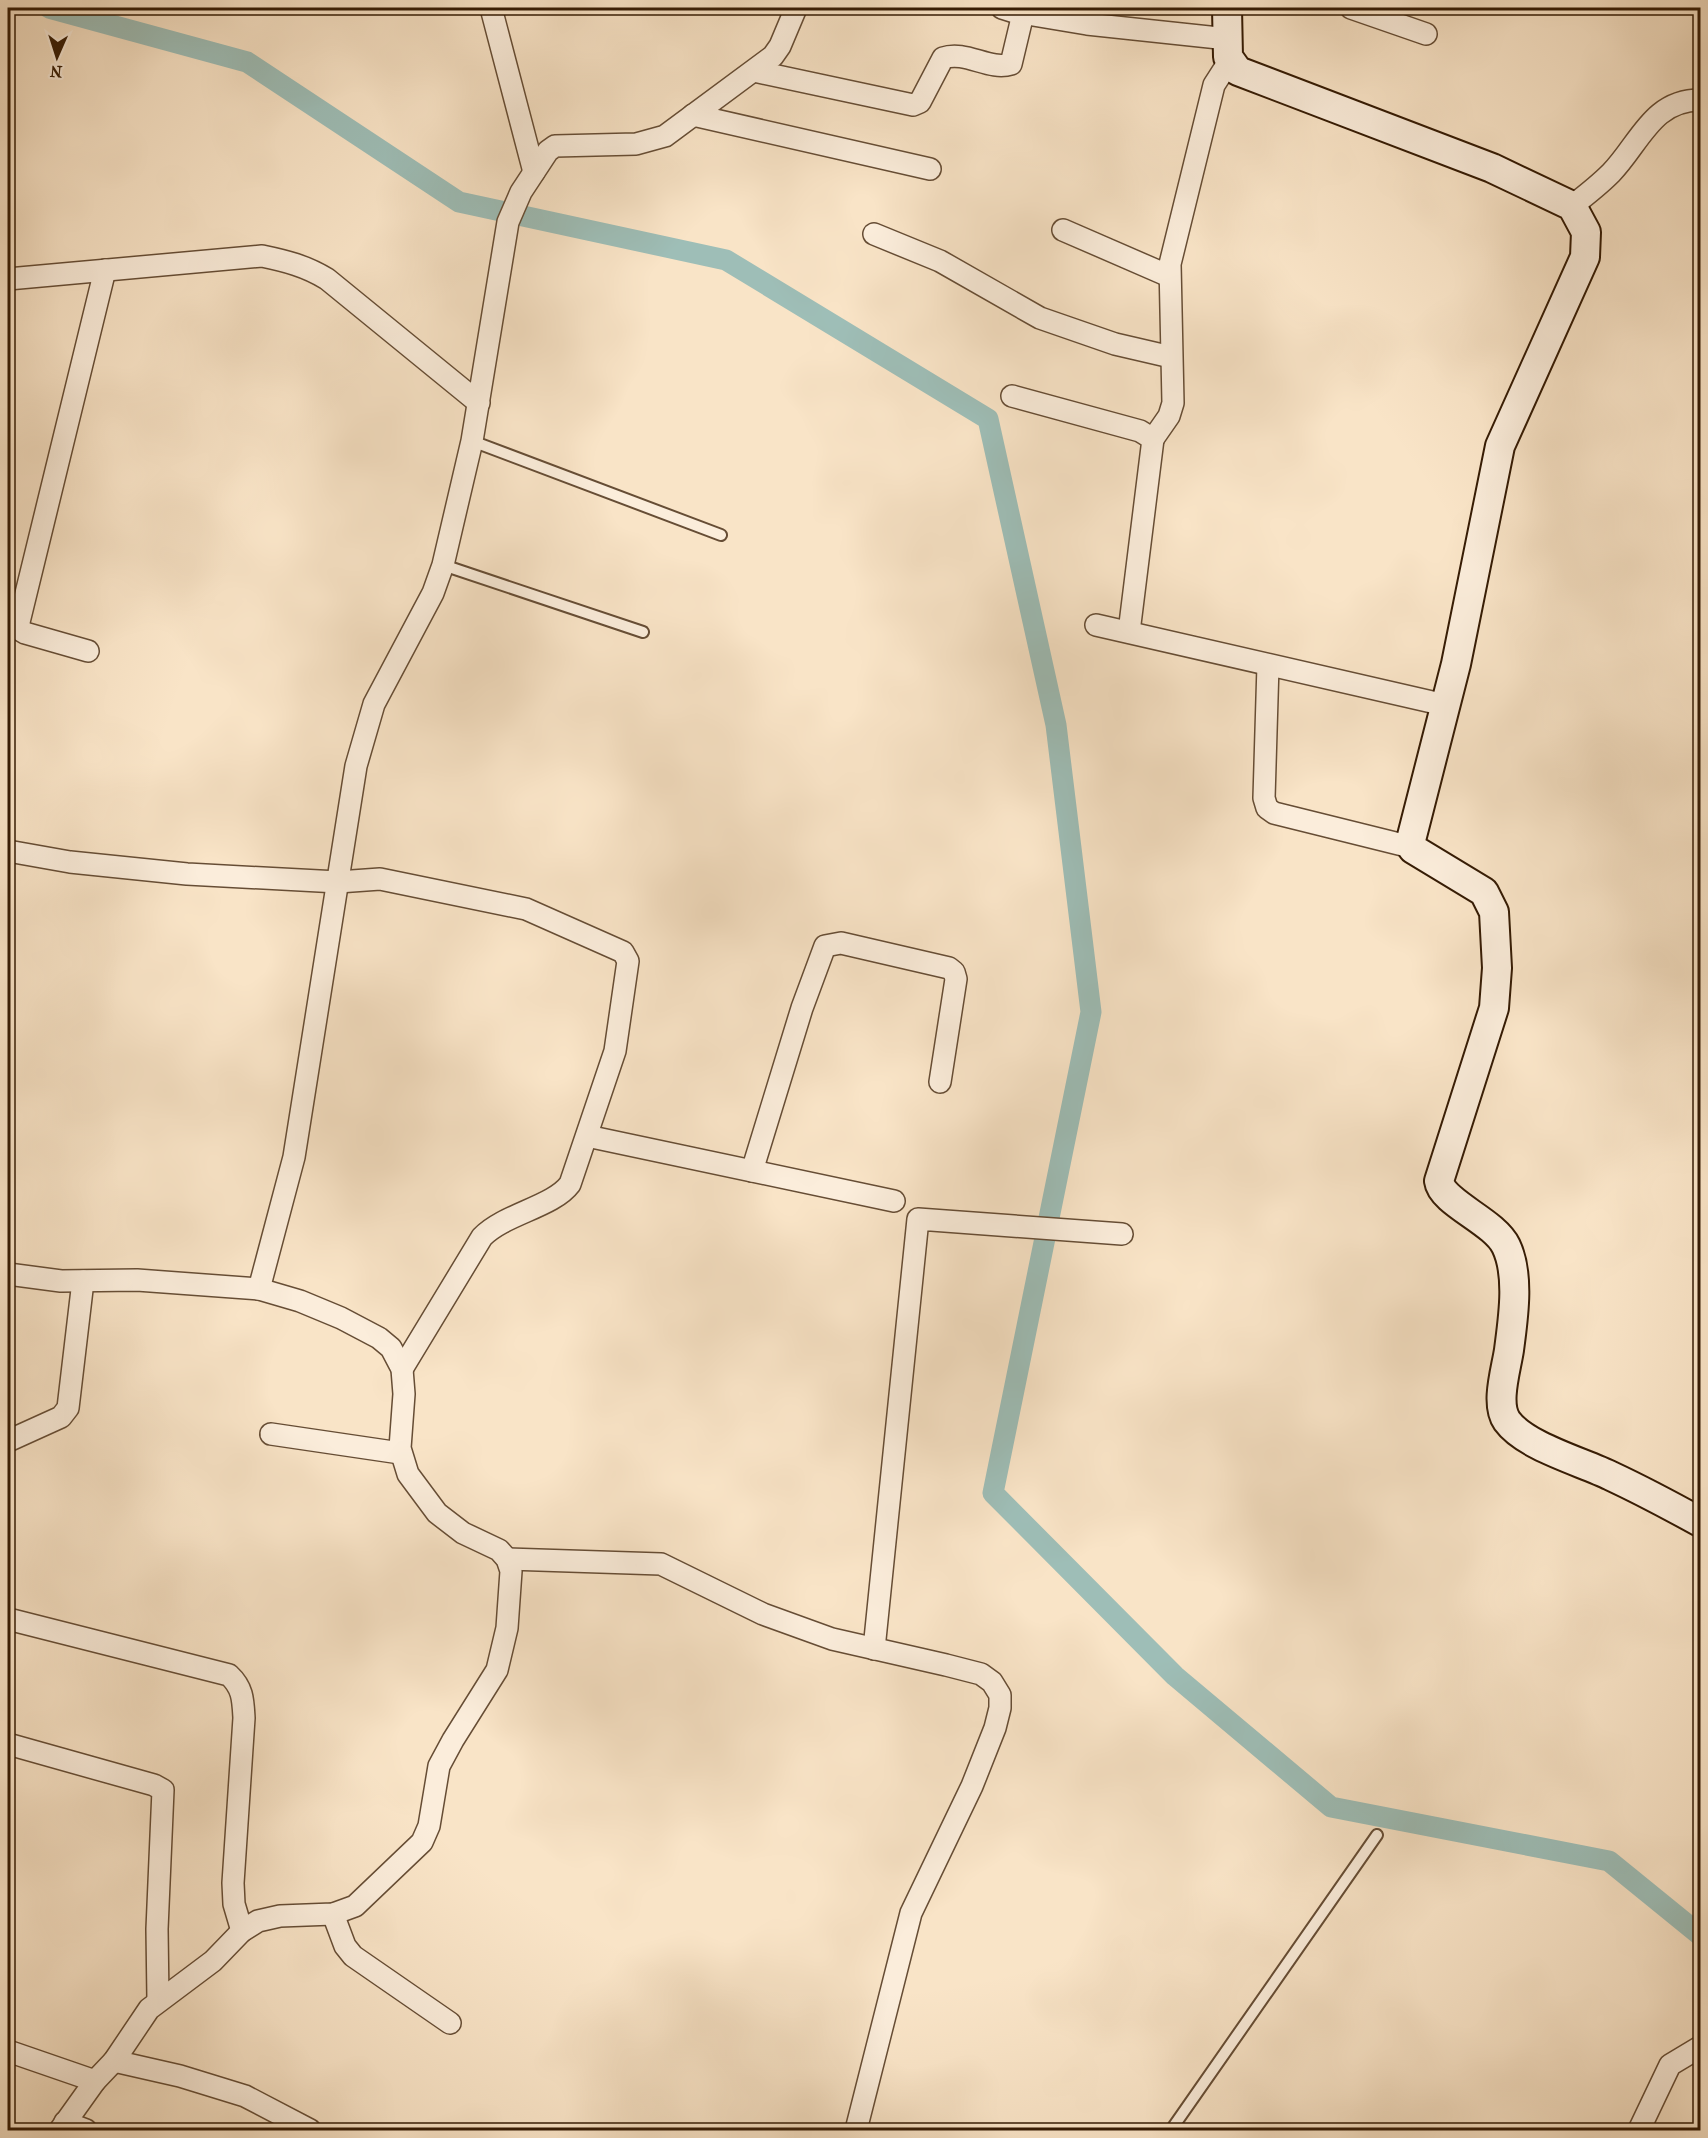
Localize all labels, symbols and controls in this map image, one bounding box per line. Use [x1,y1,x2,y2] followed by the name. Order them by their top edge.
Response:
[27,27,87,87] north arrow
[49,62,63,81] text: N

